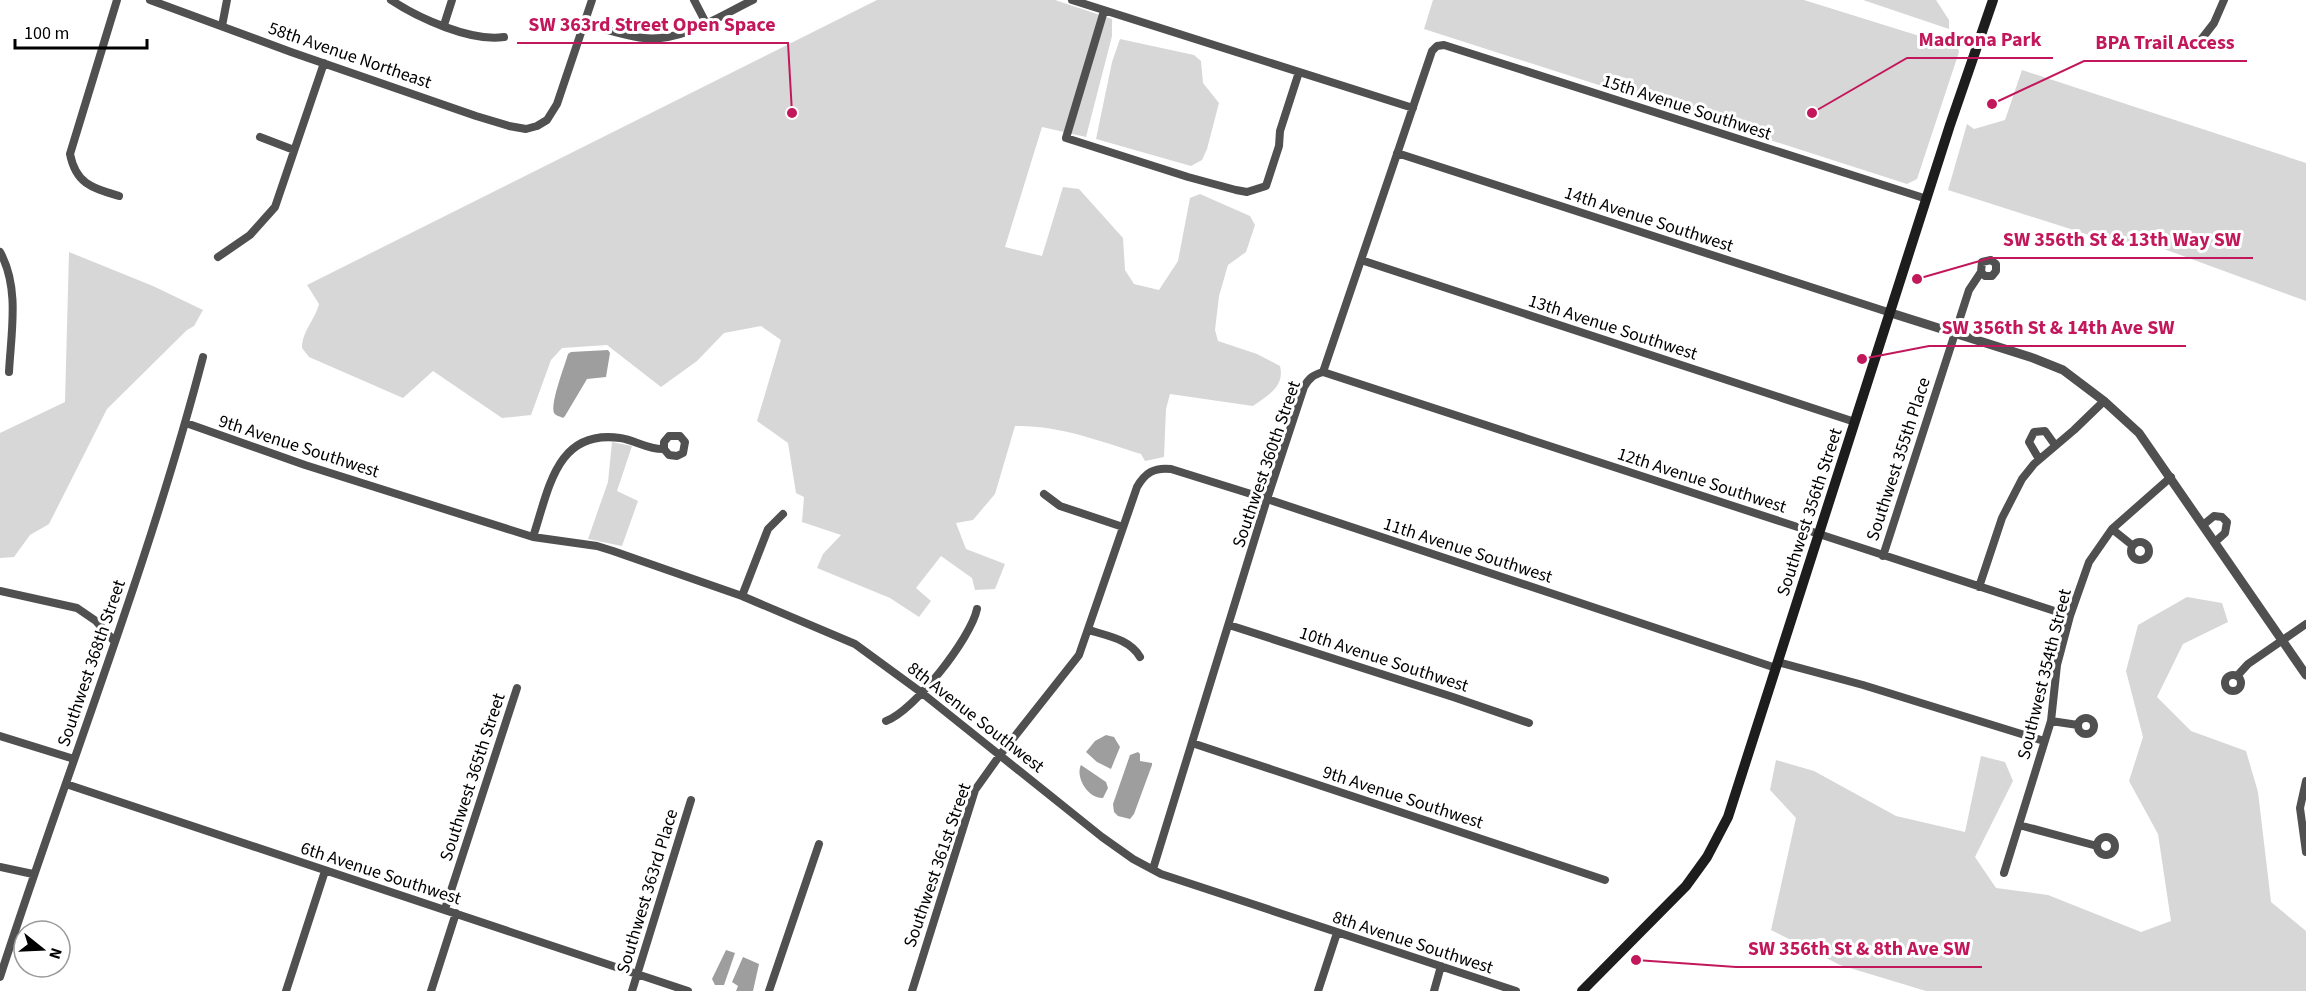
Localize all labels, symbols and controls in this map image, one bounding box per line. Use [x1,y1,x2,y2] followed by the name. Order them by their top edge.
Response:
[517,5,788,43] callout: SW 363rd Street Open Space
[528,11,776,39] text: SW 363rd Street Open Space
[15,12,147,50] scale bar
[265,16,435,95] street label: 58th Avenue Northeast
[1907,20,2053,58] callout: Madrona Park
[24,21,69,46] text: 100 m
[2084,23,2247,61] callout: BPA Trail Access
[1919,26,2041,54] text: Madrona Park
[2095,29,2235,57] text: BPA Trail Access
[1599,68,1775,147] street label: 15th Avenue Southwest
[1561,180,1737,259] street label: 14th Avenue Southwest
[1990,220,2253,258] callout: SW 356th St & 13th Way SW
[2003,226,2241,254] text: SW 356th St & 13th Way SW
[1525,288,1701,367] street label: 13th Avenue Southwest
[1929,308,2186,346] callout: SW 356th St & 14th Ave SW
[1941,314,2175,342] text: SW 356th St & 14th Ave SW
[1860,374,1937,544] street label: Southwest 355th Place
[1226,377,1307,551] street label: Southwest 360th Street
[215,409,382,484] street label: 9th Avenue Southwest
[1771,425,1848,599] street label: Southwest 356th Street
[1614,441,1790,520] street label: 12th Avenue Southwest
[1380,511,1556,590] street label: 11th Avenue Southwest
[51,576,132,750] street label: Southwest 368th Street
[2011,586,2078,762] street label: Southwest 354th Street
[1296,620,1472,699] street label: 10th Avenue Southwest
[902,656,1049,779] street label: 8th Avenue Southwest
[434,690,511,864] street label: Southwest 365th Street
[1319,760,1486,835] street label: 9th Avenue Southwest
[898,780,977,951] street label: Southwest 361st Street
[611,806,684,976] street label: Southwest 363rd Place
[297,836,464,911] street label: 6th Avenue Southwest
[1329,905,1496,980] street label: 8th Avenue Southwest
[12,919,72,979] north arrow
[1736,929,1982,967] callout: SW 356th St & 8th Ave SW
[1748,935,1970,963] text: SW 356th St & 8th Ave SW
[43,945,67,962] text: N

